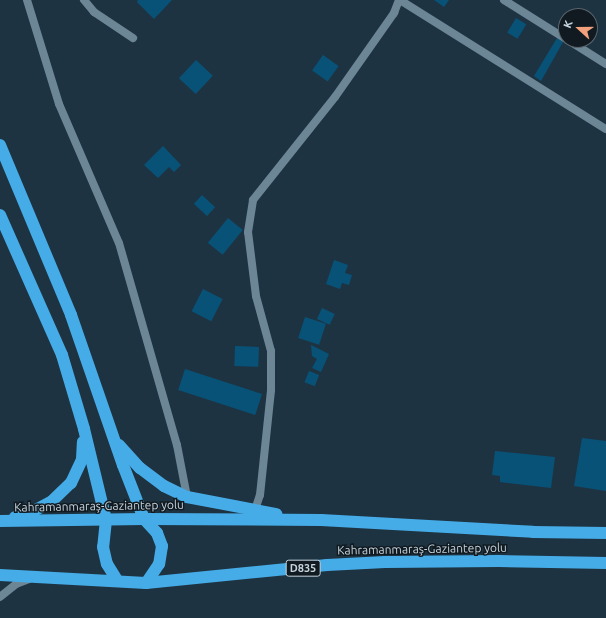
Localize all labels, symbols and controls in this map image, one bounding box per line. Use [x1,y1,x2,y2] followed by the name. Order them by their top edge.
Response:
[558,8,598,48] north arrow
[561,18,575,30] text: K
[14,497,184,515] street label: Kahramanmaraş-Gaziantep yolu
[337,540,507,558] street label: Kahramanmaraş-Gaziantep yolu
[285,559,321,577] road number: D835

